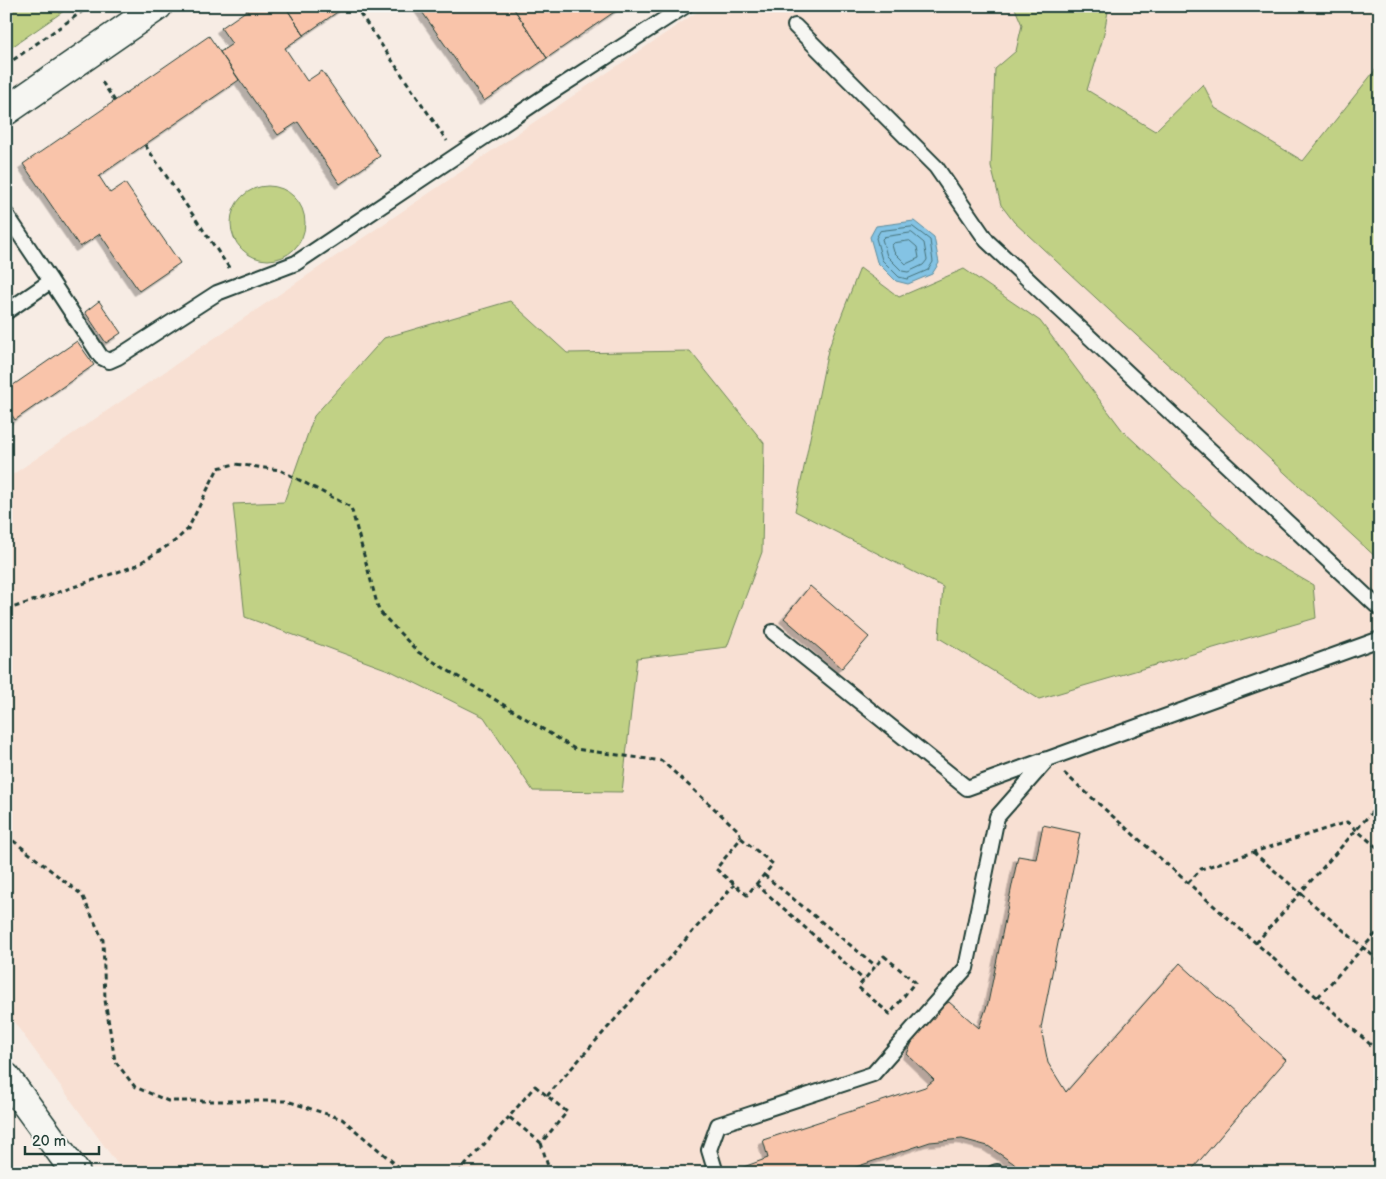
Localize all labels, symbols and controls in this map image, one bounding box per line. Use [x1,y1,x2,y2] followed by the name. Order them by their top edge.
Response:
[25,1124,99,1156] scale bar
[32,1132,66,1151] text: 20 m

